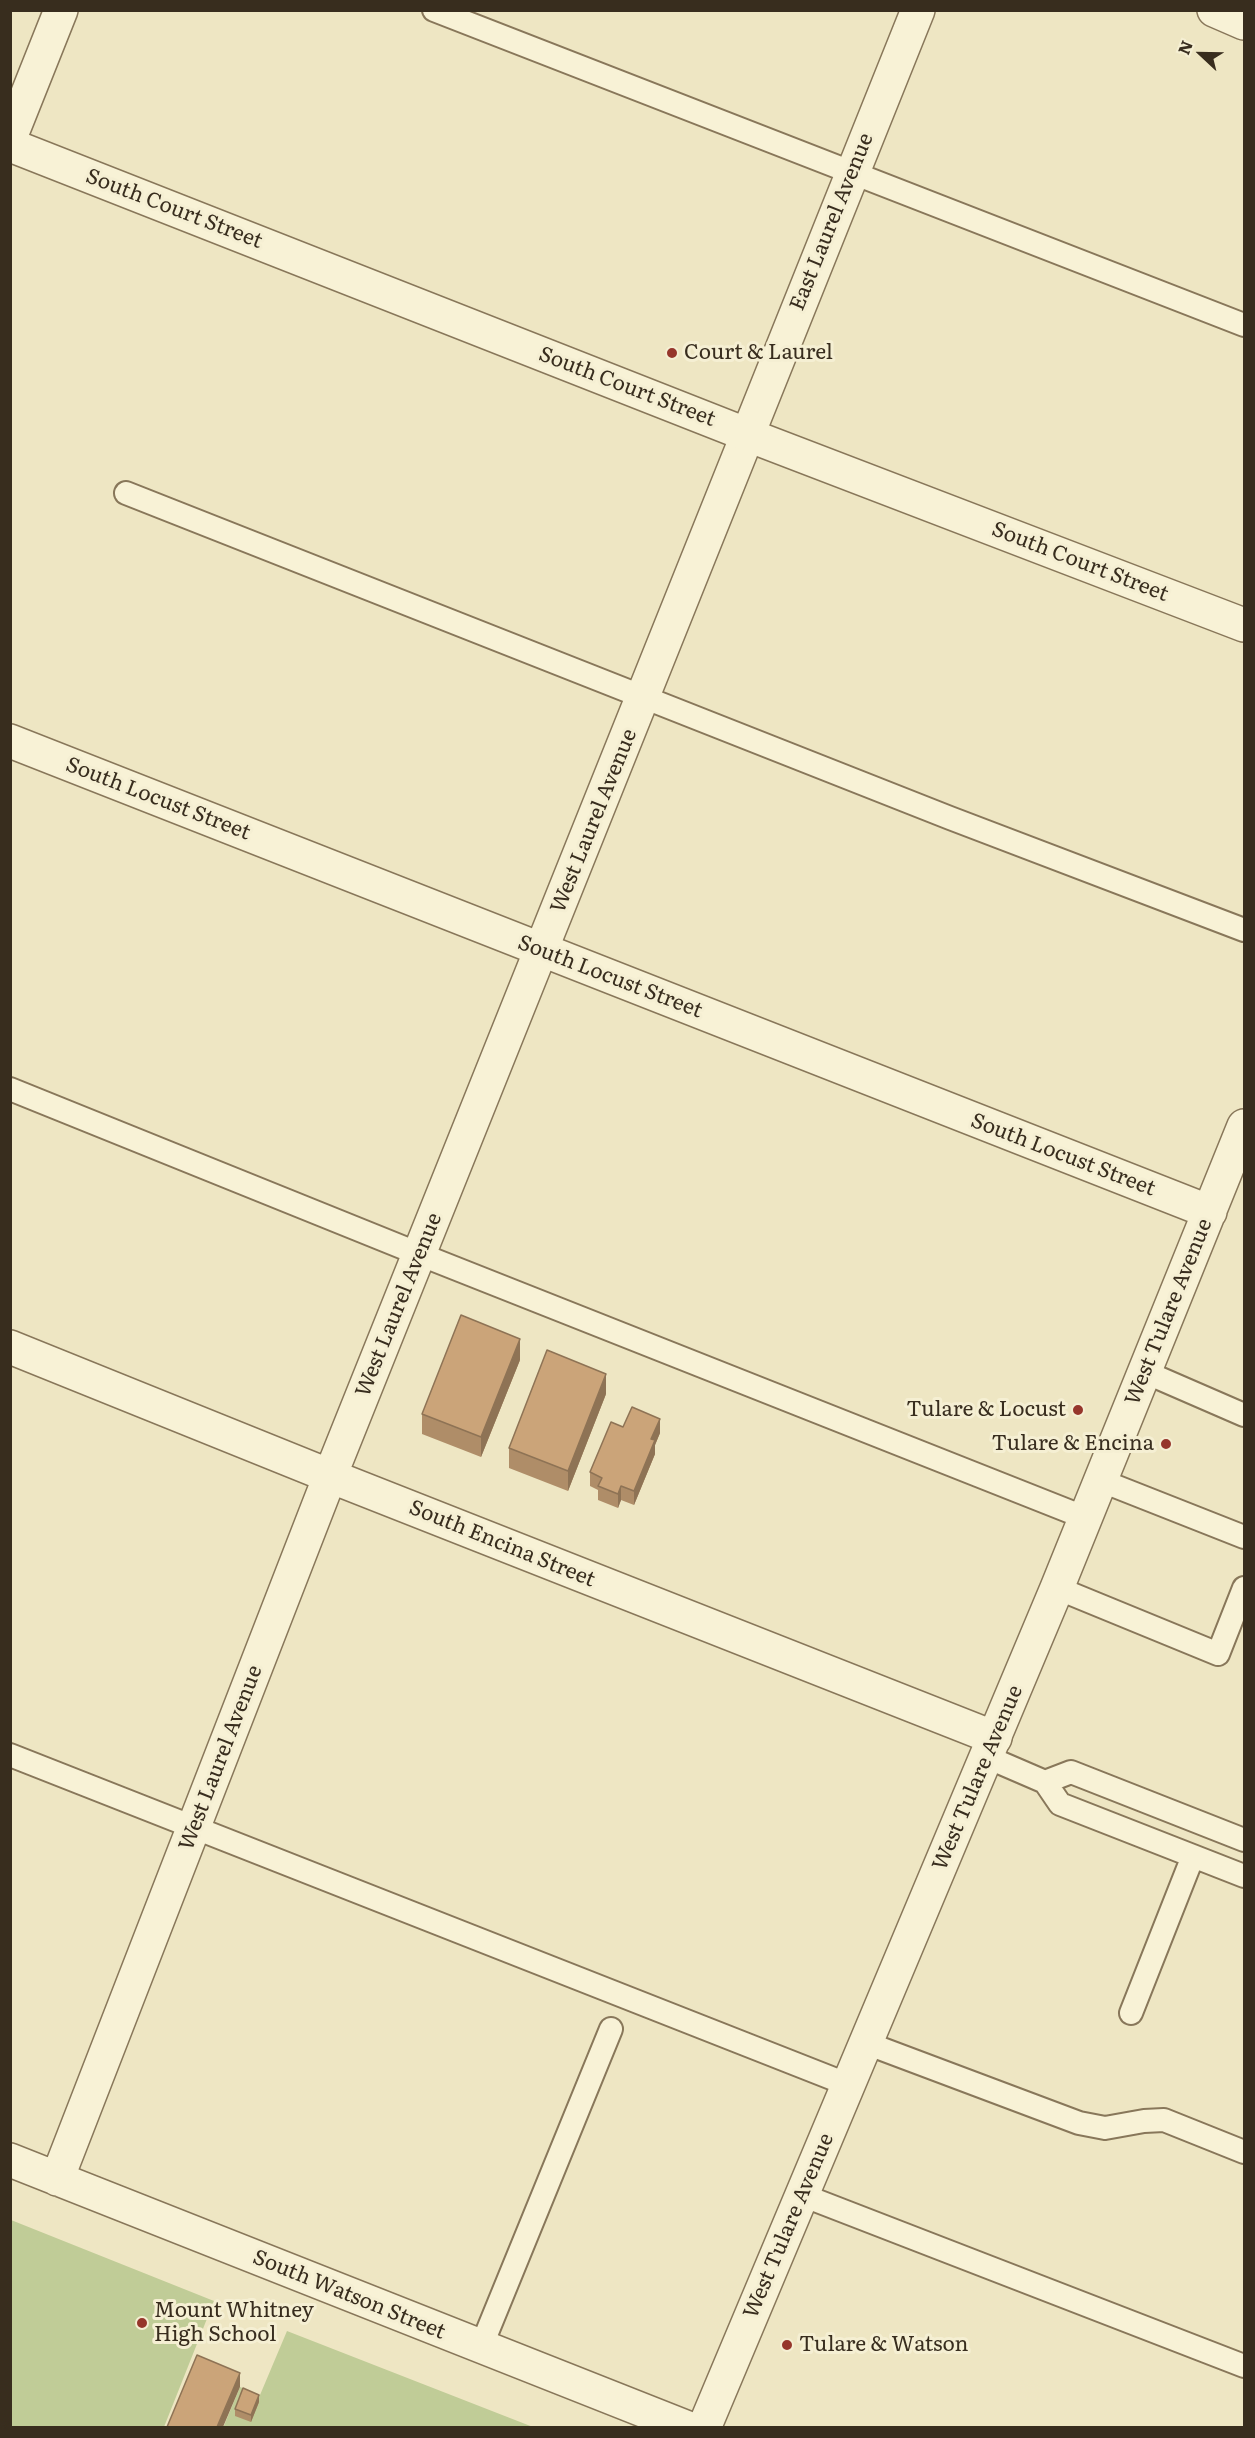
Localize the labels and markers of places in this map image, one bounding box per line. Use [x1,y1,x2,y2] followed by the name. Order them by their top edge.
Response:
[684,340,833,366] place label: Court & Laurel
[665,346,679,360] marker: Court & Laurel
[906,1397,1066,1423] place label: Tulare & Locust
[1071,1403,1085,1417] marker: Tulare & Locust
[992,1431,1154,1457] place label: Tulare & Encina
[1159,1437,1173,1451] marker: Tulare & Encina
[154,2298,314,2348] place label: Mount Whitney High School
[135,2316,149,2330] marker: Mount Whitney High School
[799,2332,968,2358] place label: Tulare & Watson
[780,2338,794,2352] marker: Tulare & Watson

